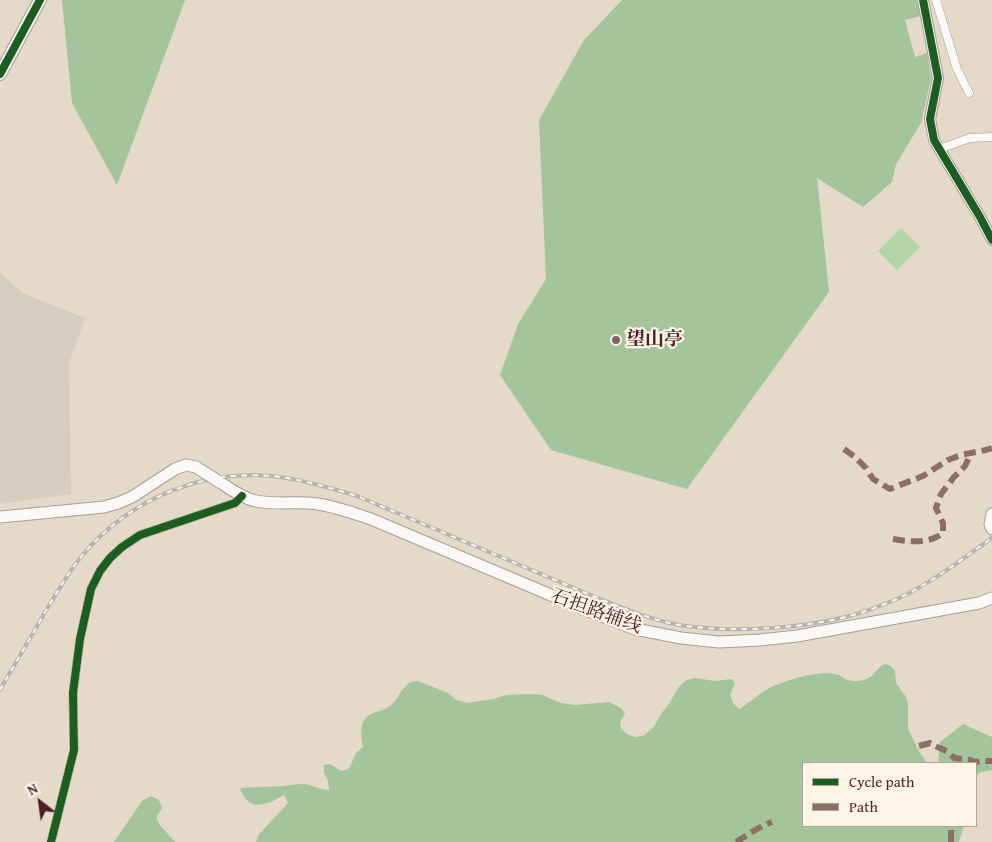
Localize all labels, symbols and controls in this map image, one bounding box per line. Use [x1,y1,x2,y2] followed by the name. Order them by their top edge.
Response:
[626,329,683,351] place label: 望山亭
[610,334,622,346] marker: 望山亭
[547,585,645,639] street label: 石担路辅线
[802,762,977,827] legend
[849,771,915,792] text: Cycle path
[15,777,65,827] north arrow
[23,778,42,800] text: N
[849,796,878,817] text: Path

